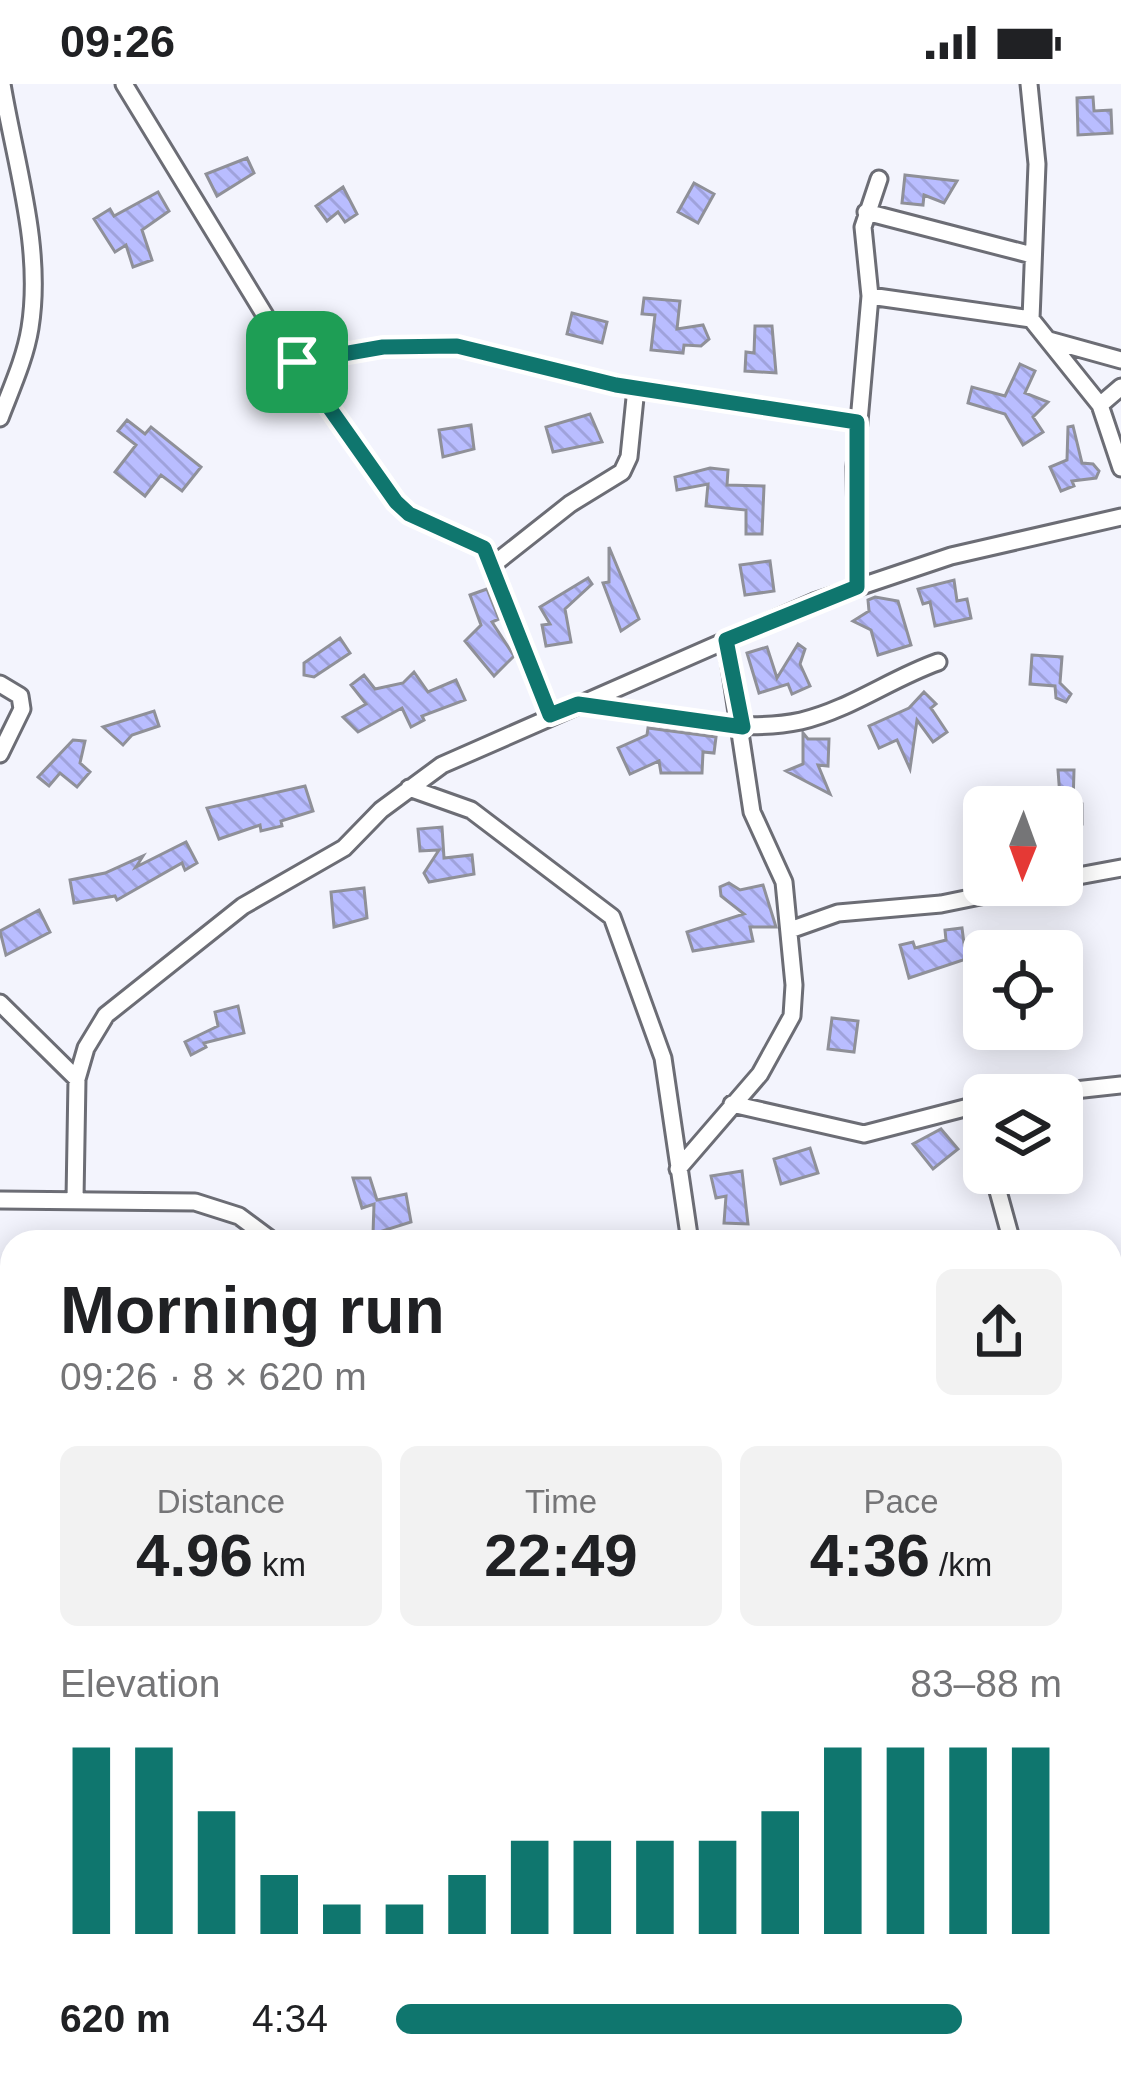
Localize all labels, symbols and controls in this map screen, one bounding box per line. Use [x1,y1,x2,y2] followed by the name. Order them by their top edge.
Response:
[60,16,175,67] text: 09:26
[246,311,348,413] pin
[264,329,330,395] icon: arrive
[963,786,1083,906] north arrow
[963,786,1083,1194] map controls
[963,930,1083,1050] button: locate
[963,1074,1083,1194] button: layers
[936,1269,1062,1395] button: share
[60,1273,445,1347] text: Morning run
[60,1355,367,1398] text: 09:26 · 8 × 620 m
[157,1483,285,1520] text: Distance
[525,1483,597,1520] text: Time
[863,1483,939,1520] text: Pace
[136,1522,253,1589] text: 4.96
[484,1522,638,1589] text: 22:49
[810,1522,930,1589] text: 4:36
[253,1546,306,1583] text: km
[930,1546,992,1583] text: /km
[60,1662,220,1705] text: Elevation
[910,1662,1062,1705] text: 83–88 m
[60,1997,171,2040] text: 620 m
[252,1997,328,2040] text: 4:34

